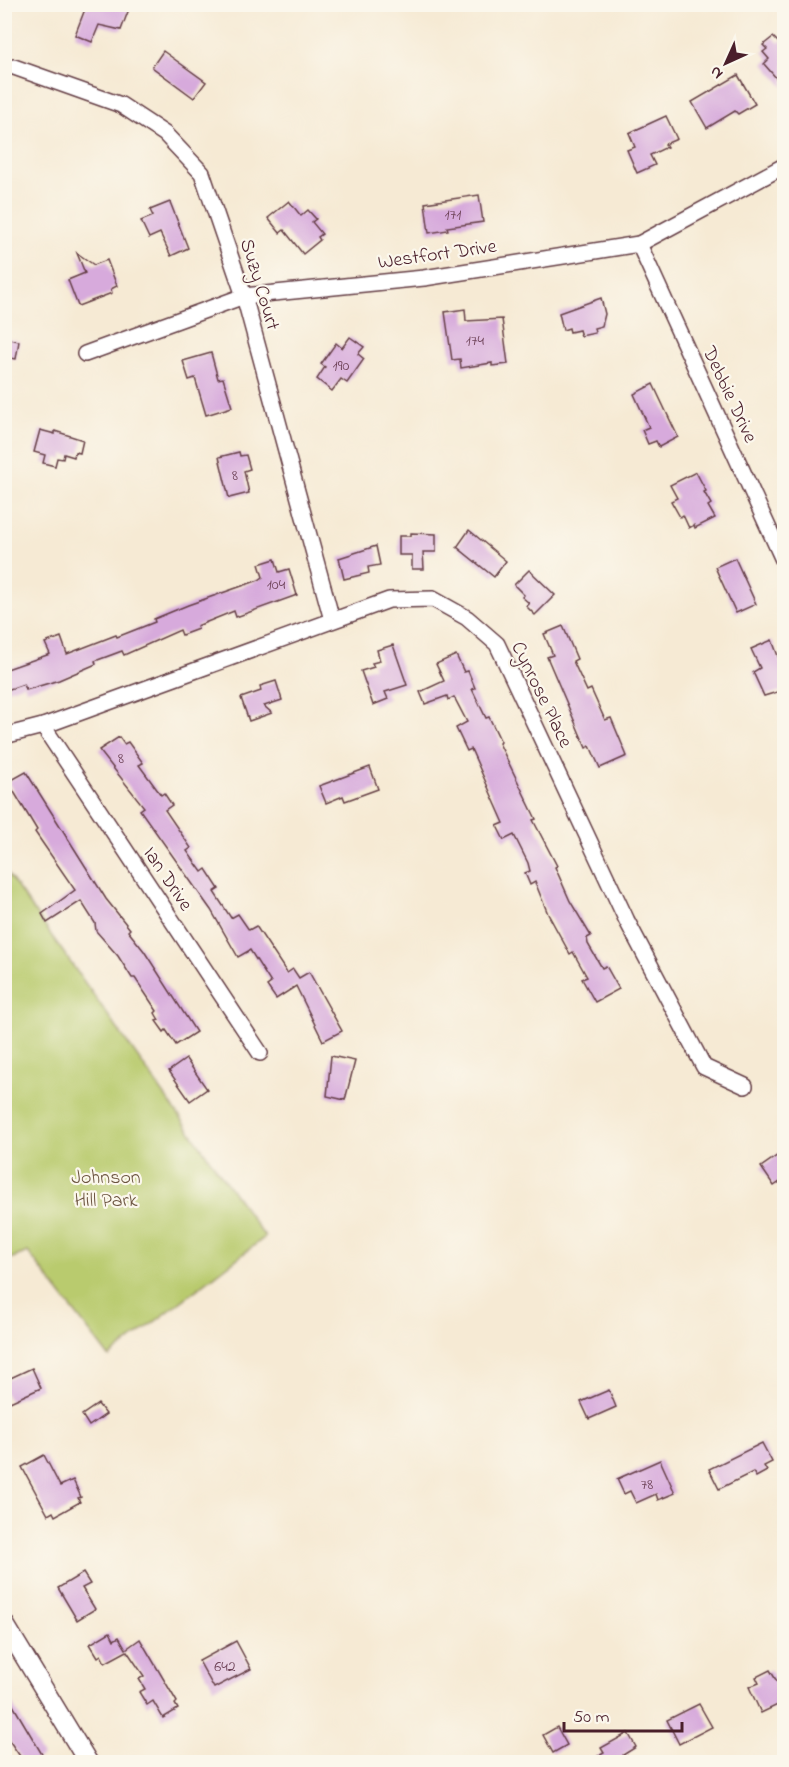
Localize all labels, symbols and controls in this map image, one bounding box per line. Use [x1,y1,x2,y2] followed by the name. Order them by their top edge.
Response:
[696,33,756,93] north arrow
[704,60,729,85] text: N
[445,203,461,227] house number: 171
[376,233,499,278] street label: Westfort Drive
[231,235,286,334] street label: Suzy Court
[466,329,485,353] house number: 174
[693,341,764,448] street label: Debbie Drive
[333,354,349,378] house number: 190
[232,464,238,488] house number: 8
[267,573,286,597] house number: 104
[502,637,579,753] street label: Cynrose Place
[118,747,124,771] house number: 8
[135,841,199,917] street label: Ian Drive
[71,1164,141,1216] park label: Johnson Hill Park
[641,1473,653,1497] house number: 78
[214,1655,236,1679] house number: 642
[564,1695,682,1733] scale bar
[573,1705,610,1731] text: 50 m

